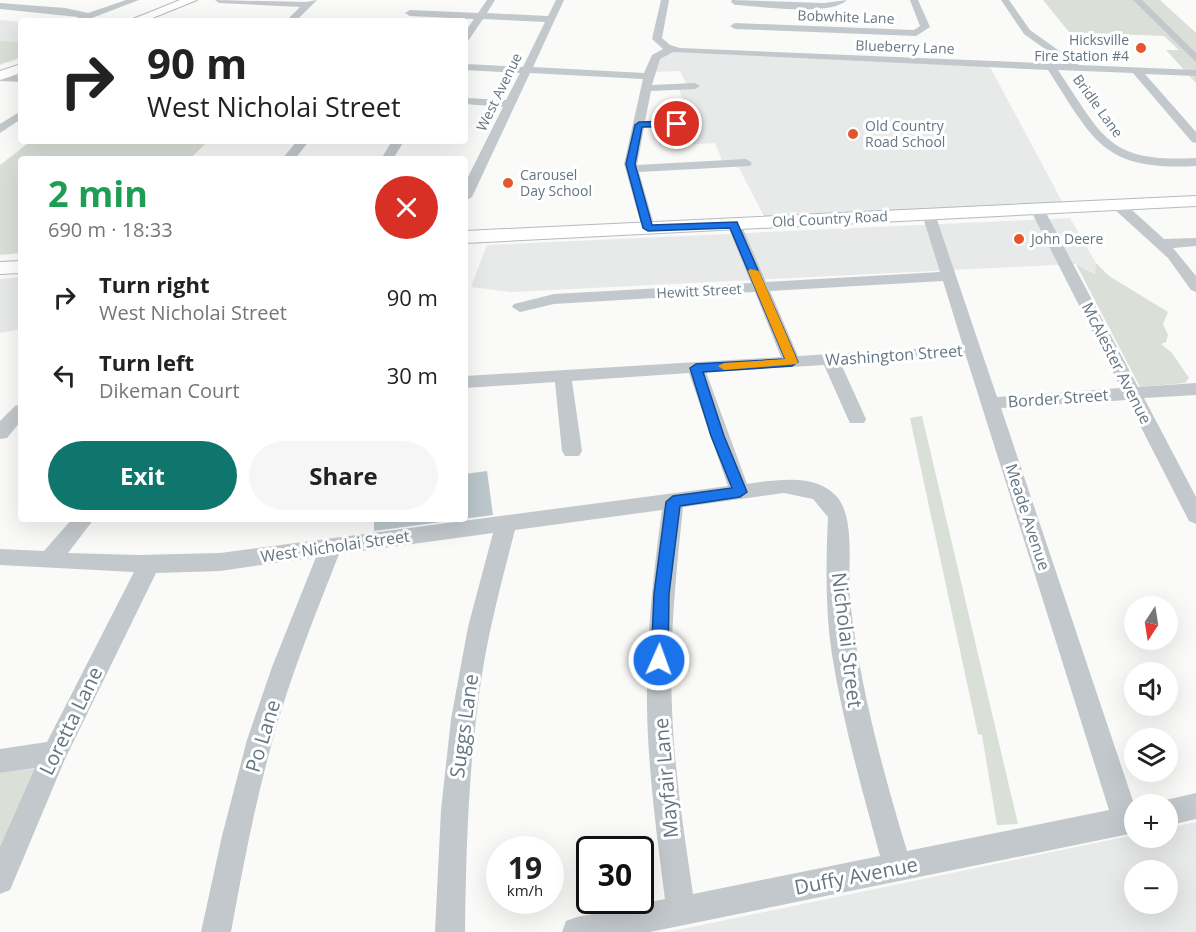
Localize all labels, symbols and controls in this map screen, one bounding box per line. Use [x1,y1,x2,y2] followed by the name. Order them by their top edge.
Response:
[797,5,895,28] street label: Bobwhite Lane
[1034,30,1129,65] place label: Hicksville Fire Station #4
[147,34,247,91] text: 90 m
[855,35,955,58] street label: Blueberry Lane
[1134,41,1148,55] marker: Hicksville Fire Station #4
[48,42,126,120] icon: right
[471,49,526,134] street label: West Avenue
[1069,70,1128,141] street label: Bridle Lane
[147,88,401,125] text: West Nicholai Street
[651,98,702,149] pin
[660,107,693,140] icon: arrive
[865,116,945,151] place label: Old Country Road School
[846,127,860,141] marker: Old Country Road School
[520,165,592,200] place label: Carousel Day School
[48,169,148,218] text: 2 min
[375,176,438,239] button: close
[501,176,515,190] marker: Carousel Day School
[772,206,888,231] street label: Old Country Road
[48,216,173,243] text: 690 m · 18:33
[1029,229,1104,248] place label: John Deere
[1012,232,1026,246] marker: John Deere
[99,269,210,299] text: Turn right
[656,279,742,302] street label: Hewitt Street
[48,281,81,314] icon: right
[387,282,438,312] text: 90 m
[1077,298,1157,428] street label: McAlester Avenue
[99,299,287,326] text: West Nicholai Street
[825,339,964,371] street label: Washington Street
[99,347,194,377] text: Turn left
[48,359,81,392] icon: left
[387,360,438,390] text: 30 m
[99,377,240,404] text: Dikeman Court
[1007,383,1109,412] street label: Border Street
[48,441,237,510] button: Exit
[249,441,438,510] button: Share
[1000,461,1056,573] street label: Meade Avenue
[259,525,411,567] street label: West Nicholai Street
[826,571,869,709] street label: Nicholai Street
[1124,596,1178,650] north arrow
[1124,596,1178,914] map controls
[627,628,691,692] position arrow
[33,662,108,780] street label: Loretta Lane
[1124,662,1178,716] button: sound
[443,672,484,780] street label: Suggs Lane
[239,696,286,775] street label: Po Lane
[647,717,684,839] street label: Mayfair Lane
[1124,728,1178,782] button: layers
[1124,794,1178,848] button: +
[576,836,654,914] speed limit sign: 30
[508,847,542,888] text: 19
[792,850,920,901] street label: Duffy Avenue
[1124,860,1178,914] button: −
[507,880,543,900] text: km/h

